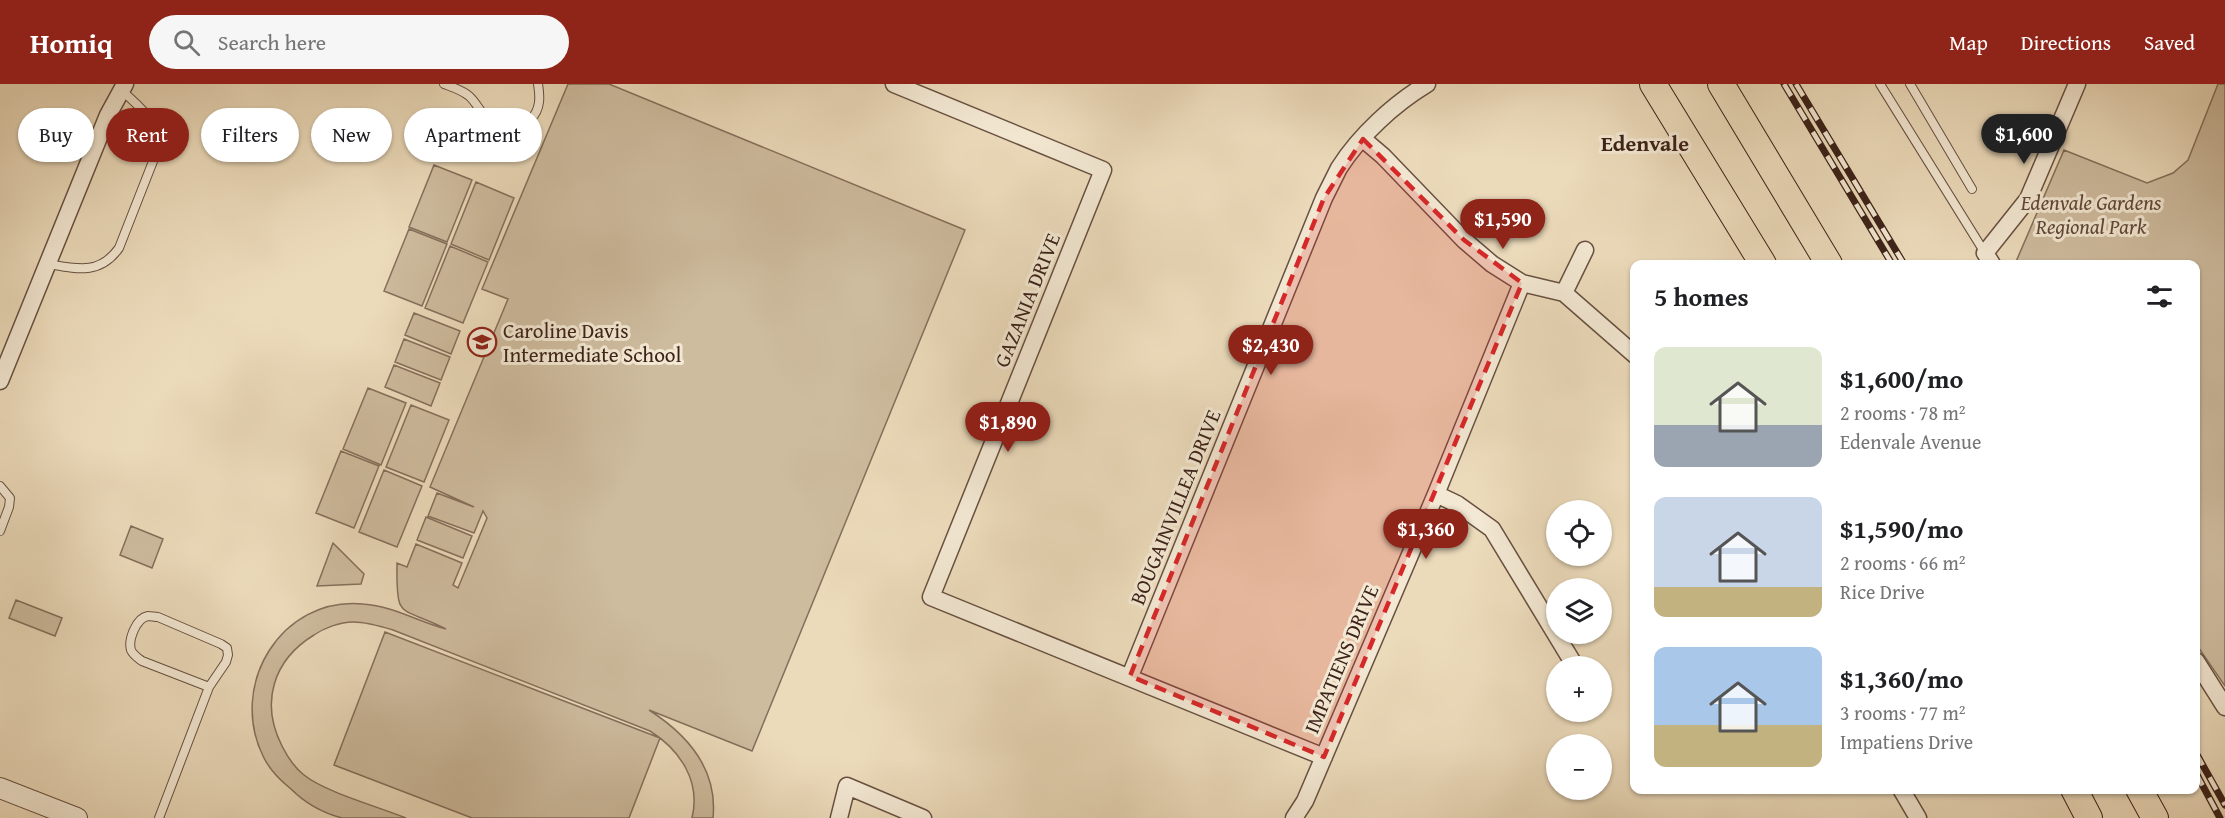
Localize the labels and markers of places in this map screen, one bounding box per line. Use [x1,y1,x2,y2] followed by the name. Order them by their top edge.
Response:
[1975,114,2073,165] pin: $1,600
[1454,199,1552,250] pin: $1,590
[503,315,682,370] place label: Caroline Davis Intermediate School
[1222,325,1320,376] pin: $2,430
[466,326,498,358] school or university icon: Caroline Davis Intermediate School
[959,402,1057,453] pin: $1,890
[1377,509,1475,560] pin: $1,360

